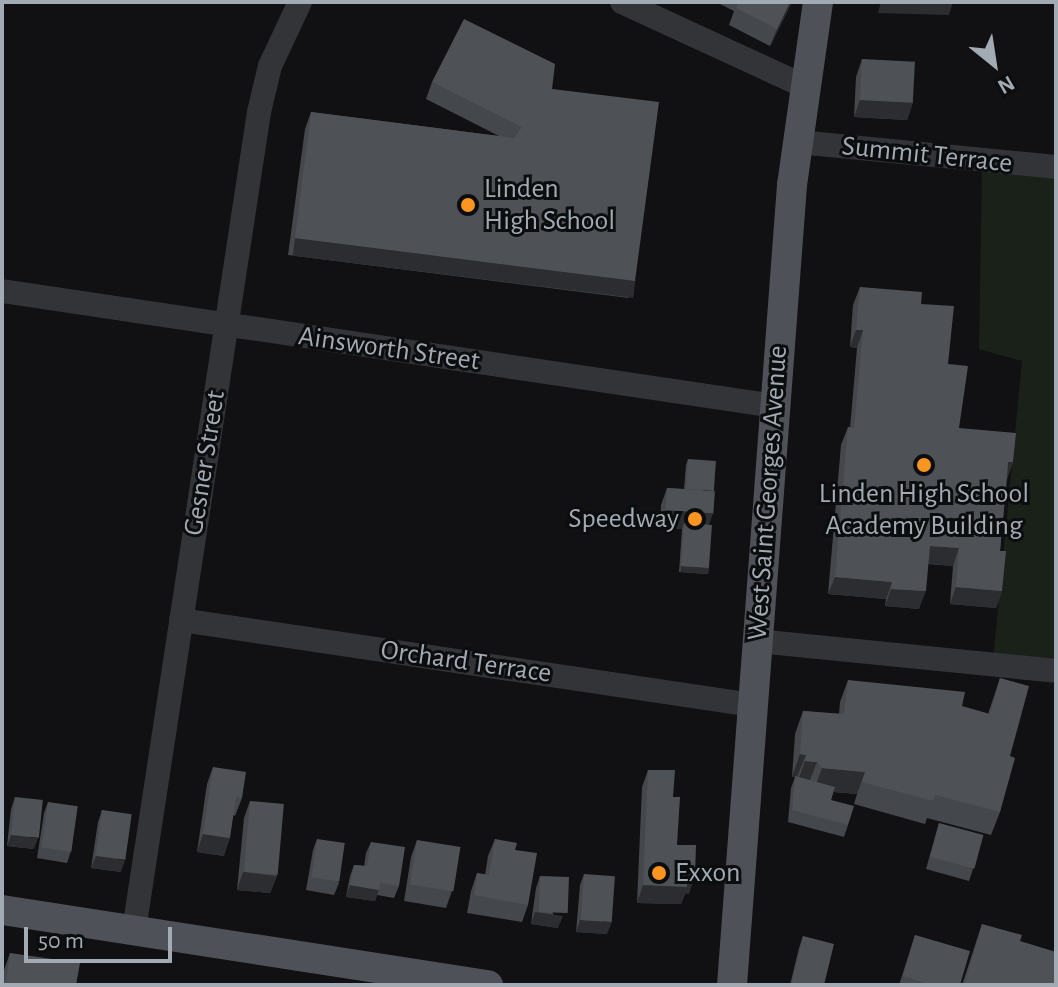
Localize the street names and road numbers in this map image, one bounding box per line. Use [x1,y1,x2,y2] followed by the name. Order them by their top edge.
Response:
[840,129,1014,181] street label: Summit Terrace
[296,320,482,378] street label: Ainsworth Street
[741,344,795,642] street label: West Saint Georges Avenue
[177,388,233,538] street label: Gesner Street
[378,633,554,691] street label: Orchard Terrace

